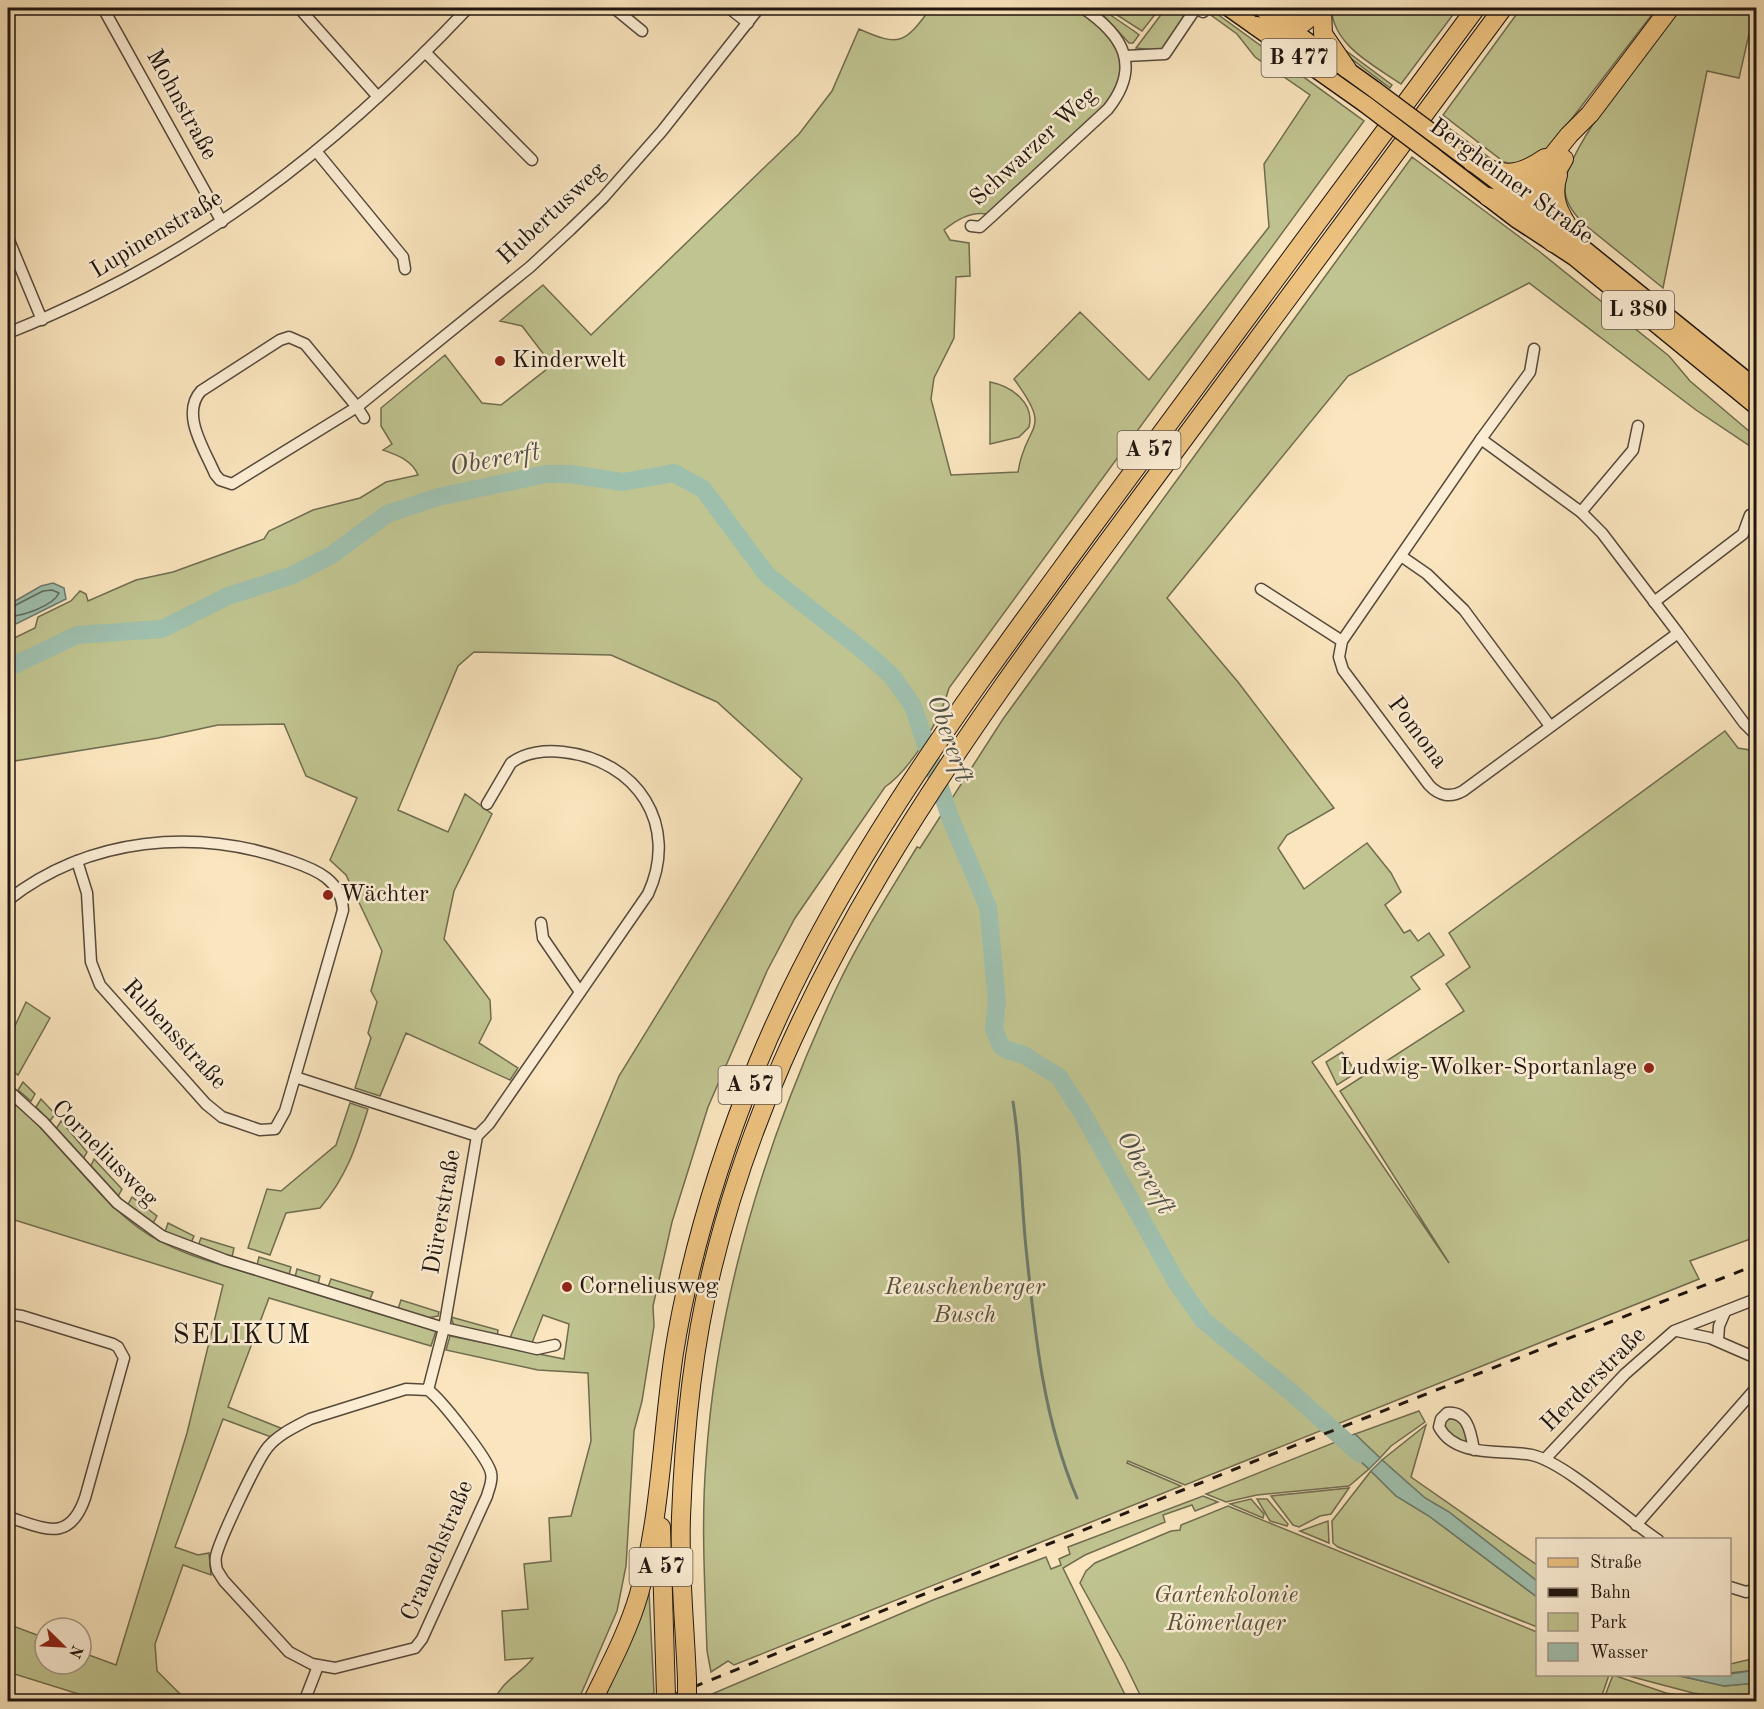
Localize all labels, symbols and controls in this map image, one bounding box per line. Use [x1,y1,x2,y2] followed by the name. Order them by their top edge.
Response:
[1262,39,1336,77] road number: B 477
[141,46,221,164] street label: Mohnstraße
[966,82,1102,212] street label: Schwarzer Weg
[1425,115,1597,249] street label: Bergheimer Straße
[493,158,611,270] street label: Hubertusweg
[87,186,227,284] street label: Lupinenstraße
[1602,291,1674,329] road number: L 380
[512,349,626,373] place label: Kinderwelt
[493,354,507,368] marker: Kinderwelt
[1118,431,1180,469] road number: A 57
[448,439,543,481] water label: Obererft
[922,692,976,787] water label: Obererft
[1383,693,1452,773] street label: Pomona
[340,883,429,907] place label: Wächter
[321,888,335,902] marker: Wächter
[117,975,231,1095] street label: Rubensstraße
[1340,1056,1637,1080] place label: Ludwig-Wolker-Sportanlage
[1642,1061,1656,1075] marker: Ludwig-Wolker-Sportanlage
[718,1066,782,1104] road number: A 57
[46,1096,162,1212] street label: Corneliusweg
[1112,1127,1179,1220] water label: Obererft
[420,1148,466,1276] street label: Dürerstraße
[579,1275,719,1299] place label: Corneliusweg
[884,1276,1046,1328] park label: Reuschenberger Busch
[560,1280,574,1294] marker: Corneliusweg
[173,1322,311,1349] district label: SELIKUM
[1537,1323,1651,1437] street label: Herderstraße
[398,1477,478,1625] street label: Cranachstraße
[1536,1538,1731,1676] legend
[630,1548,692,1586] road number: A 57
[1590,1554,1641,1572] text: Straße
[1154,1584,1298,1636] park label: Gartenkolonie Römerlager
[1590,1584,1631,1602] text: Bahn
[1590,1614,1627,1632] text: Park
[33,1616,93,1676] north arrow
[65,1642,85,1661] text: N
[1590,1644,1649,1662] text: Wasser

